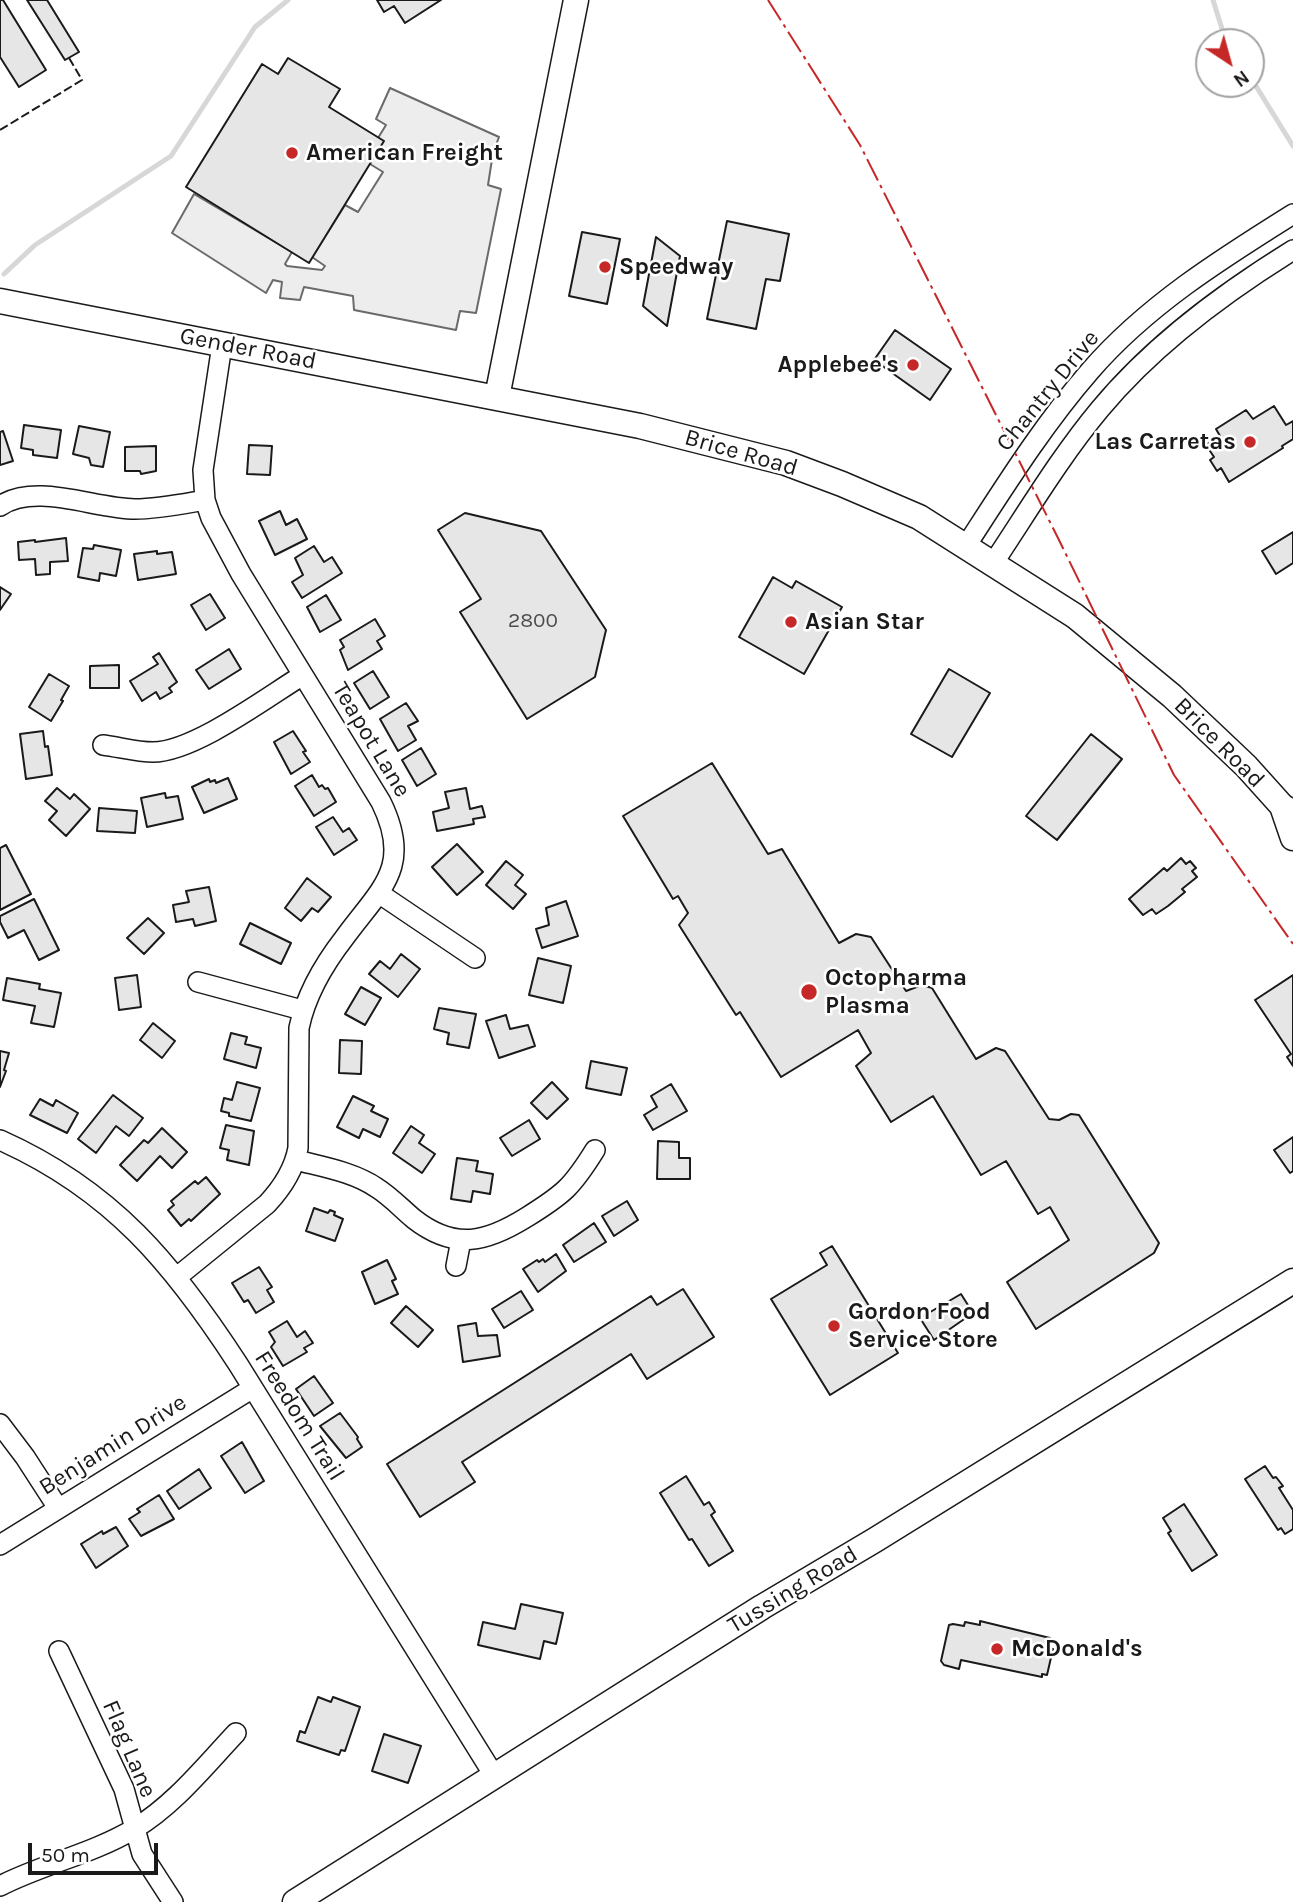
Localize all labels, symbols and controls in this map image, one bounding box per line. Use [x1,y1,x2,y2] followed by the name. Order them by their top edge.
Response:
[1195,28,1265,98] north arrow
[1229,65,1253,91] text: N
[306,139,503,167] place label: American Freight
[284,145,300,161] marker: American Freight
[619,253,733,281] place label: Speedway
[597,259,613,275] marker: Speedway
[177,322,319,376] street label: Gender Road
[990,325,1106,457] street label: Chantry Drive
[778,351,899,379] place label: Applebee's
[905,357,921,373] marker: Applebee's
[681,423,801,483] street label: Brice Road
[1094,428,1236,456] place label: Las Carretas
[1242,434,1258,450] marker: Las Carretas
[508,608,558,634] house number: 2800
[805,608,924,636] place label: Asian Star
[783,614,799,630] marker: Asian Star
[325,677,417,803] street label: Teapot Lane
[1168,692,1270,794] street label: Brice Road
[825,964,967,1020] place label: Octopharma Plasma
[799,982,819,1002] marker: Octopharma Plasma
[848,1298,998,1354] place label: Gordon Food Service Store
[826,1318,842,1334] marker: Gordon Food Service Store
[248,1346,350,1486] street label: Freedom Trail
[34,1388,192,1502] street label: Benjamin Drive
[723,1540,863,1640] street label: Tussing Road
[1011,1635,1143,1663] place label: McDonald's
[989,1641,1005,1657] marker: McDonald's
[96,1696,162,1802] street label: Flag Lane
[32,1828,161,1872] scale bar
[41,1843,90,1867] text: 50 m

